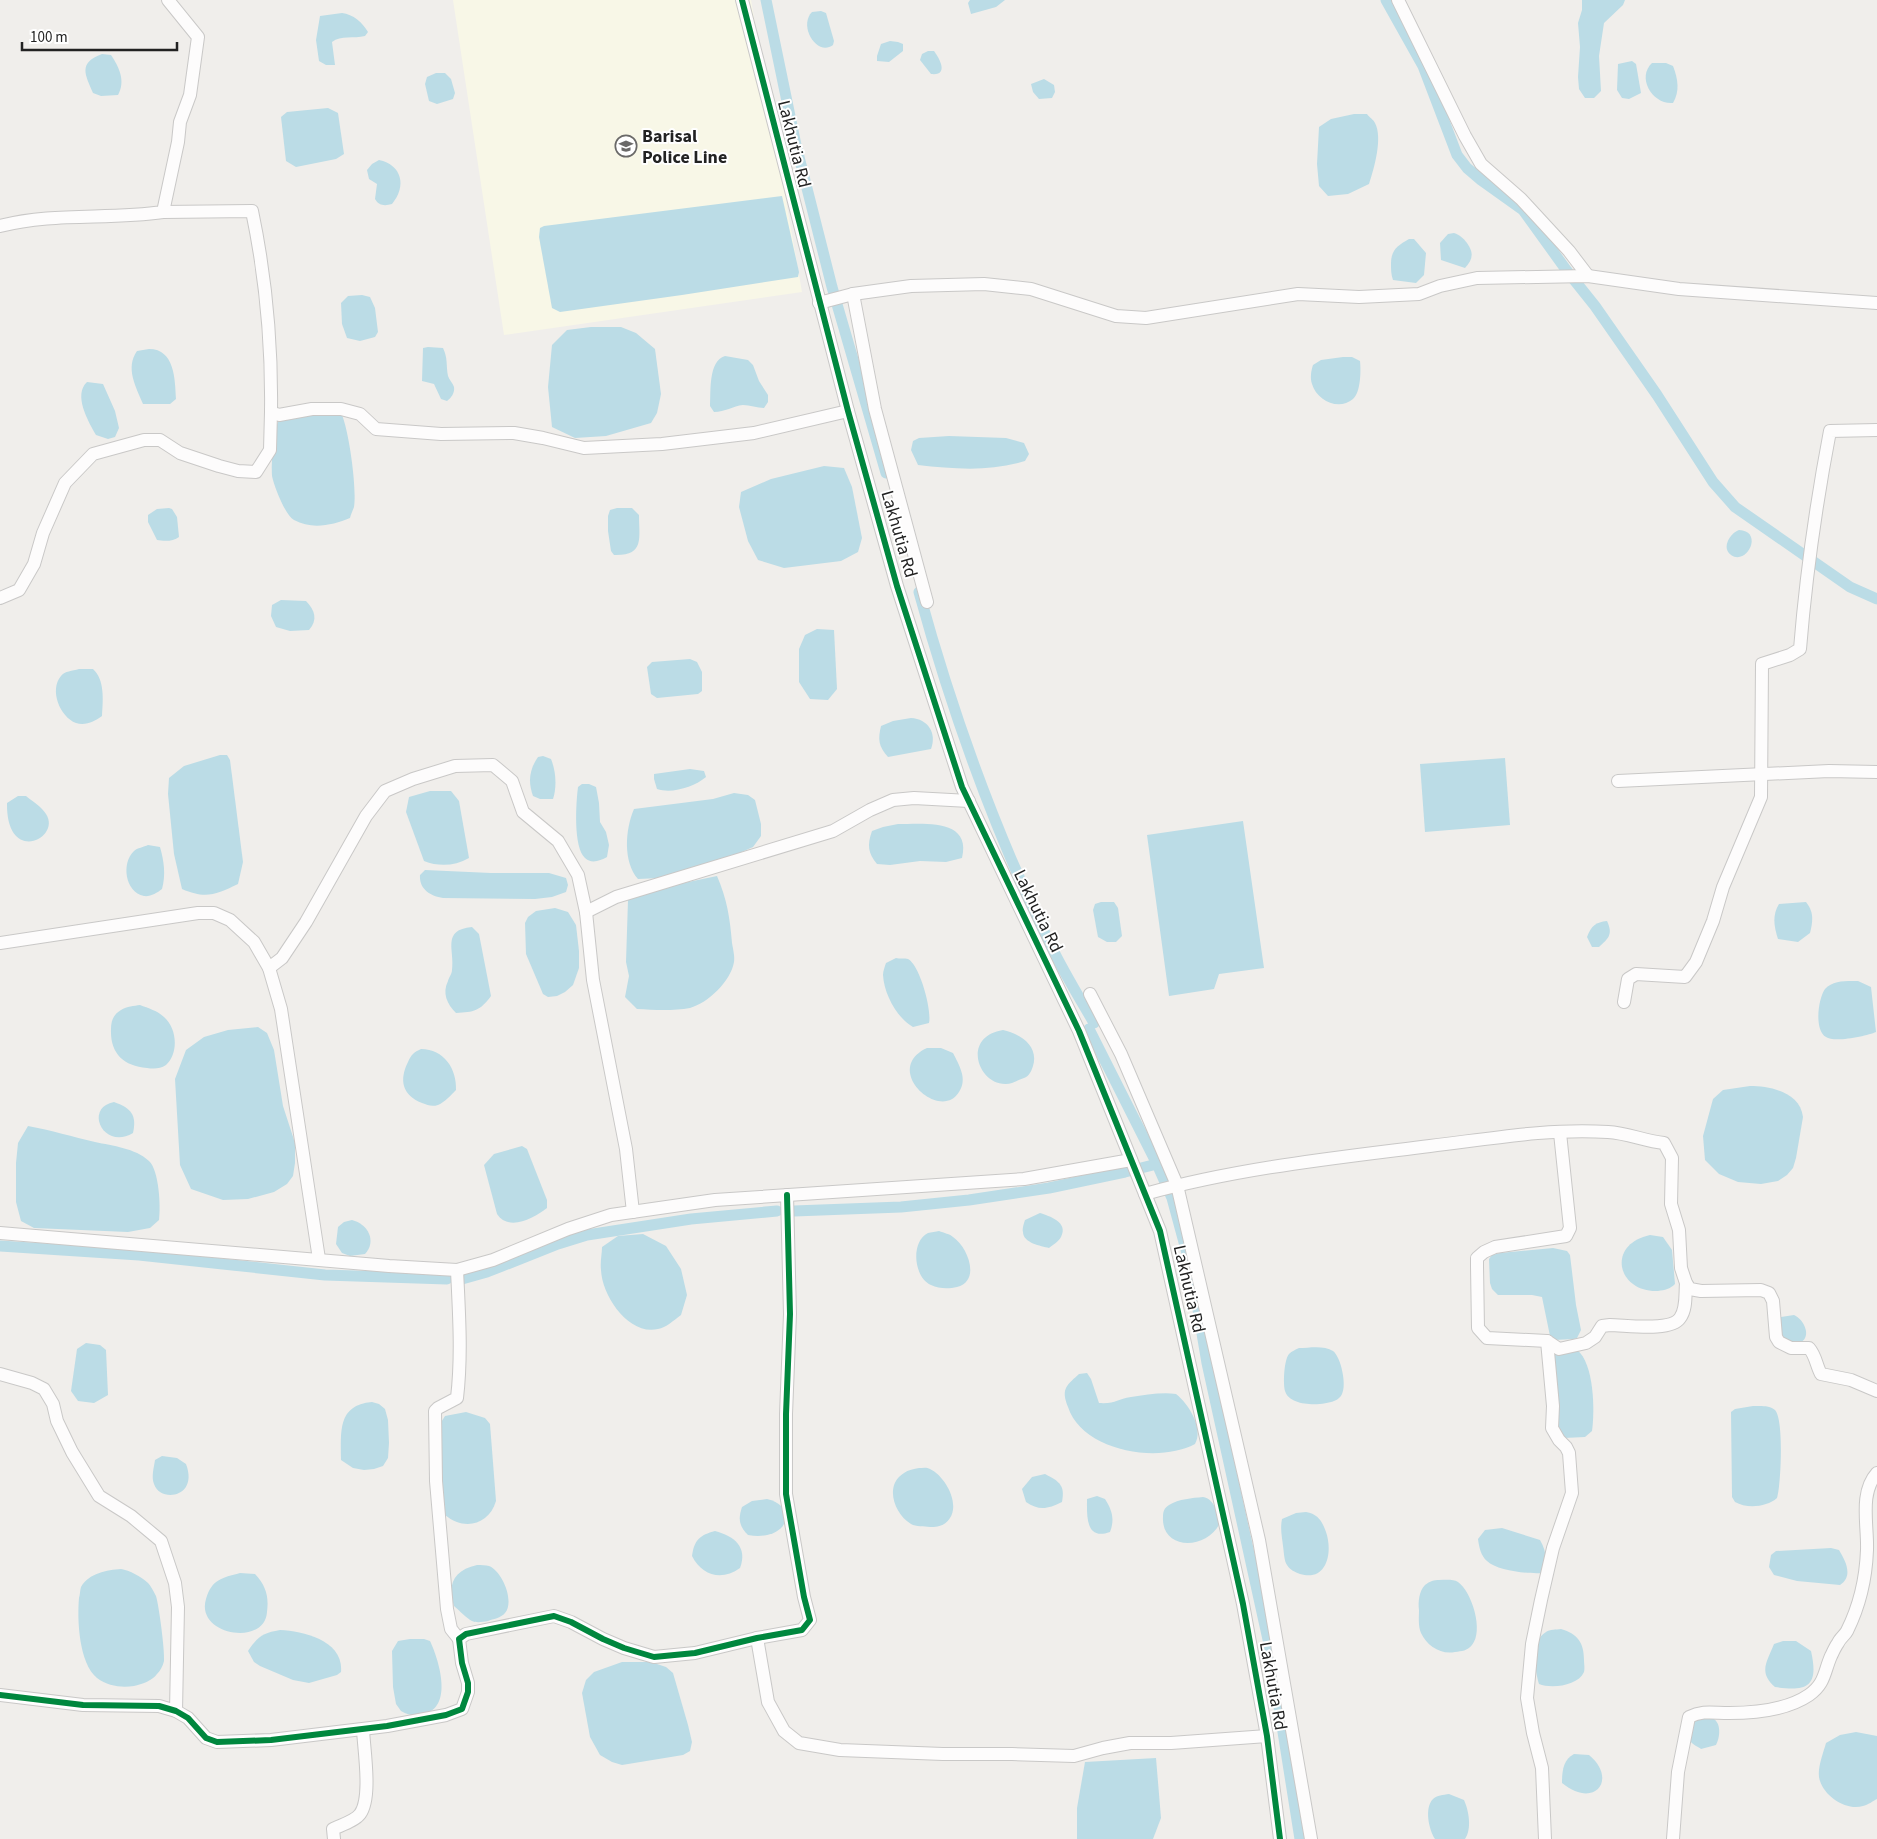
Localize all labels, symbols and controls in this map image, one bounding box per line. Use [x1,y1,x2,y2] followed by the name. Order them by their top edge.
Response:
[22,20,178,52] scale bar
[30,27,68,48] text: 100 m
[771,98,817,190] street label: Lakhutia Rd
[642,124,727,170] place label: Barisal Police Line
[614,134,638,158] school or university icon: Barisal Police Line
[875,488,923,580] street label: Lakhutia Rd
[1007,865,1069,957] street label: Lakhutia Rd
[1167,1243,1211,1335] street label: Lakhutia Rd
[1253,1640,1293,1732] street label: Lakhutia Rd

